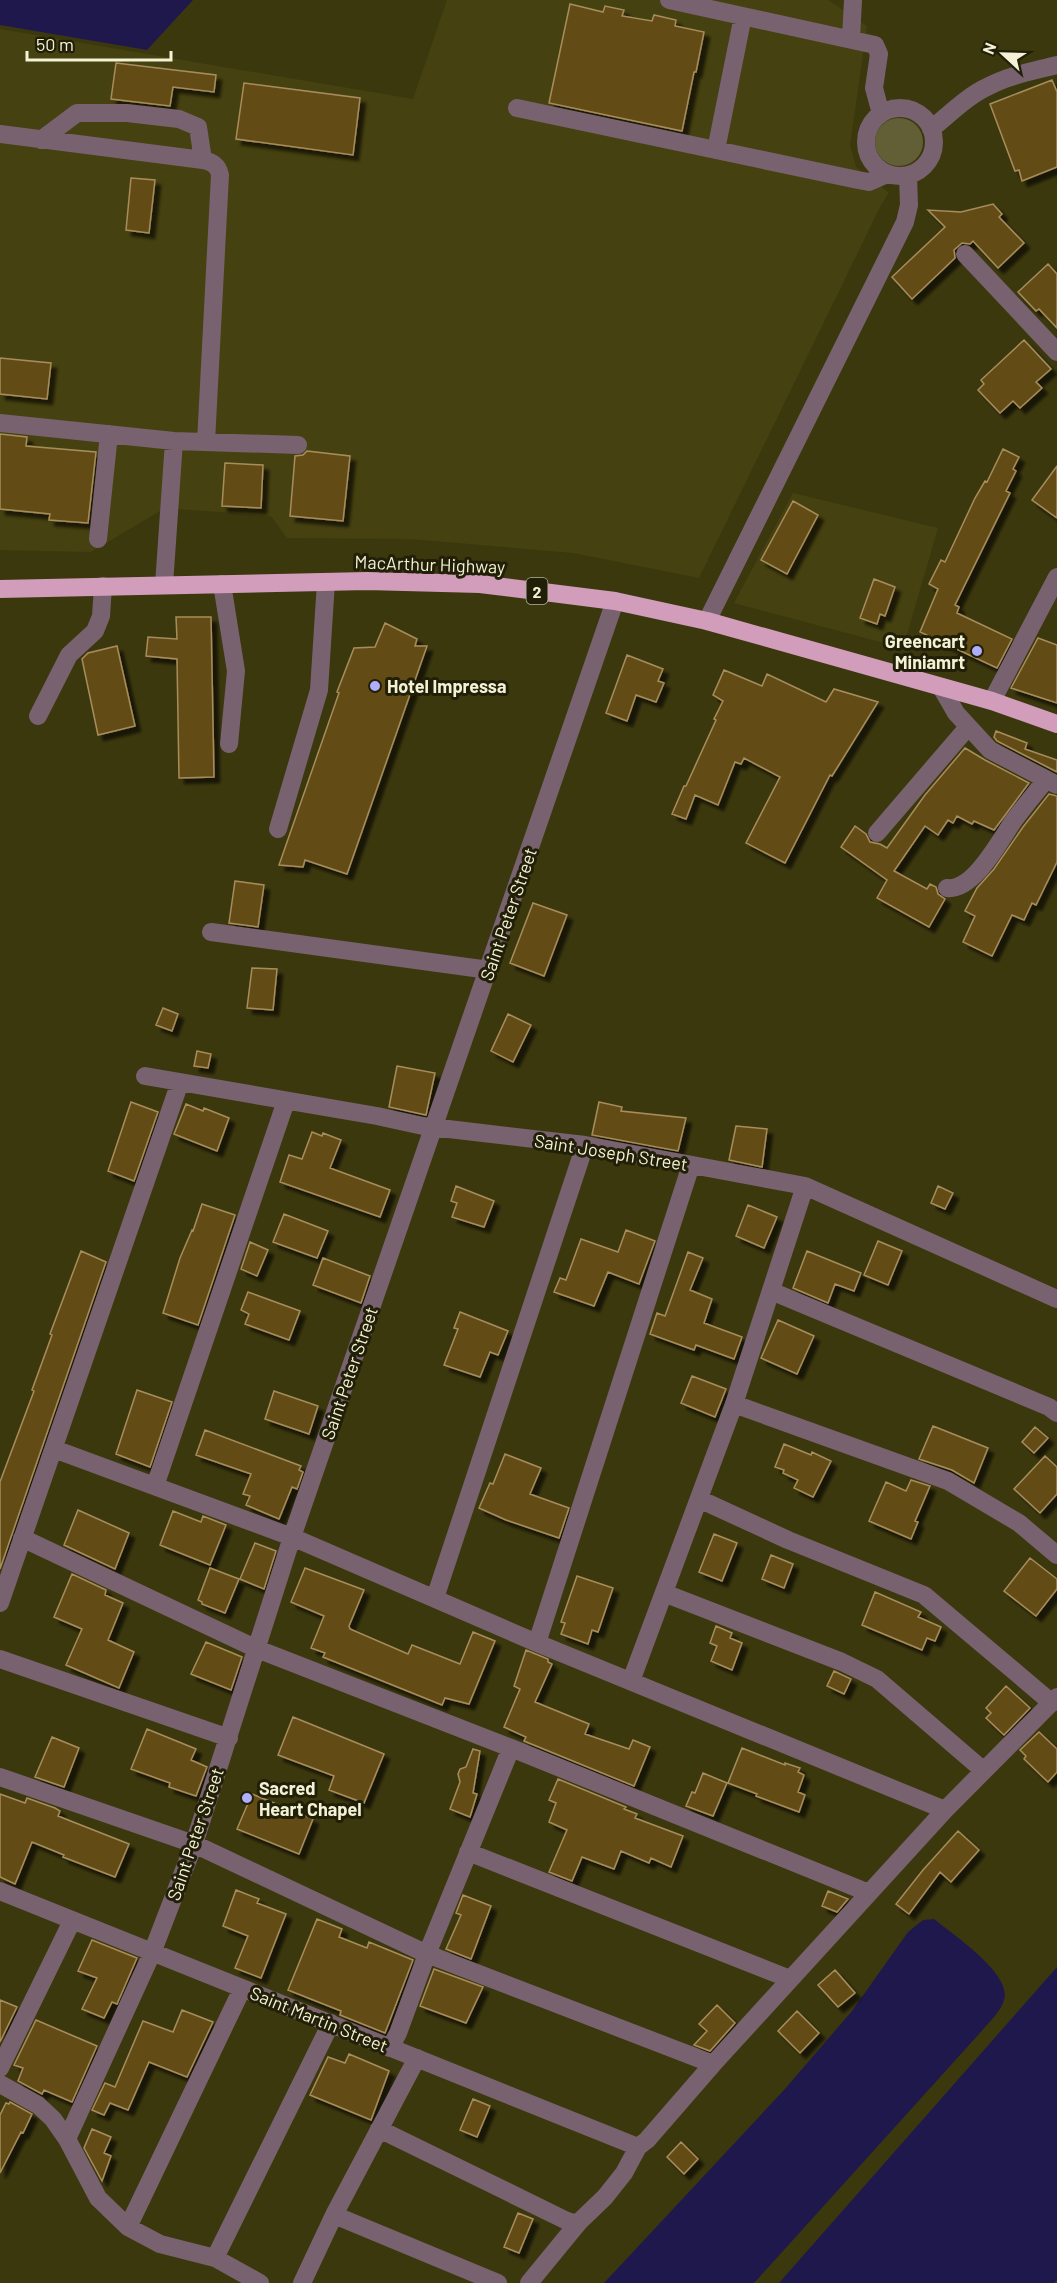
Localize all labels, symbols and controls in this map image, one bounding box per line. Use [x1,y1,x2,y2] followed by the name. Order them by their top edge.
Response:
[27,24,171,62] scale bar
[973,24,1033,84] north arrow
[36,33,74,55] text: 50 m
[978,40,999,57] text: N
[354,550,506,578] street label: MacArthur Highway
[526,578,548,604] road number: 2
[885,630,965,673] place label: Greencart Miniamrt
[970,644,984,658] marker: Greencart Miniamrt
[387,675,506,697] place label: Hotel Impressa
[368,679,382,693] marker: Hotel Impressa
[475,845,541,983] street label: Saint Peter Street
[533,1129,689,1175] street label: Saint Joseph Street
[316,1304,382,1442] street label: Saint Peter Street
[162,1765,228,1903] street label: Saint Peter Street
[259,1777,362,1820] place label: Sacred Heart Chapel
[240,1791,254,1805] marker: Sacred Heart Chapel
[247,1981,391,2057] street label: Saint Martin Street

